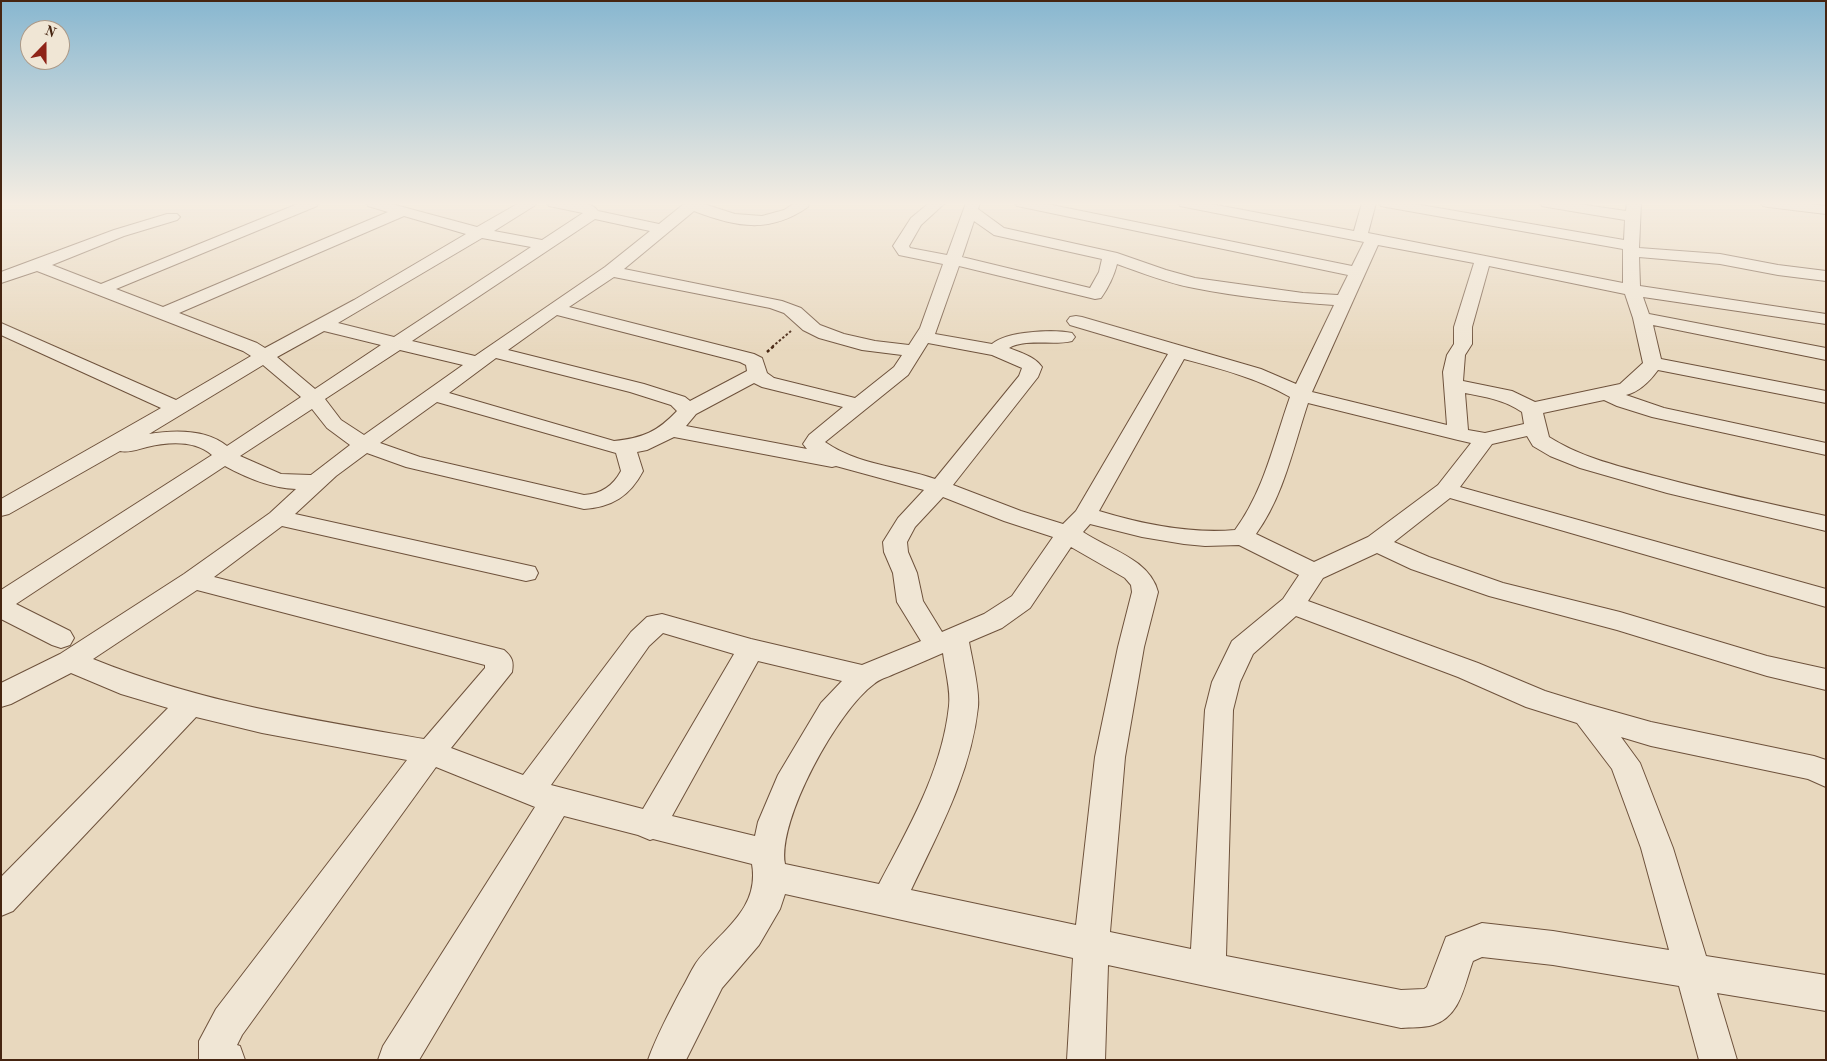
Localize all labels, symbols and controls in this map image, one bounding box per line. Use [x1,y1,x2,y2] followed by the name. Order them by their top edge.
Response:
[20,20,70,70] north arrow
[43,24,58,41] text: N

